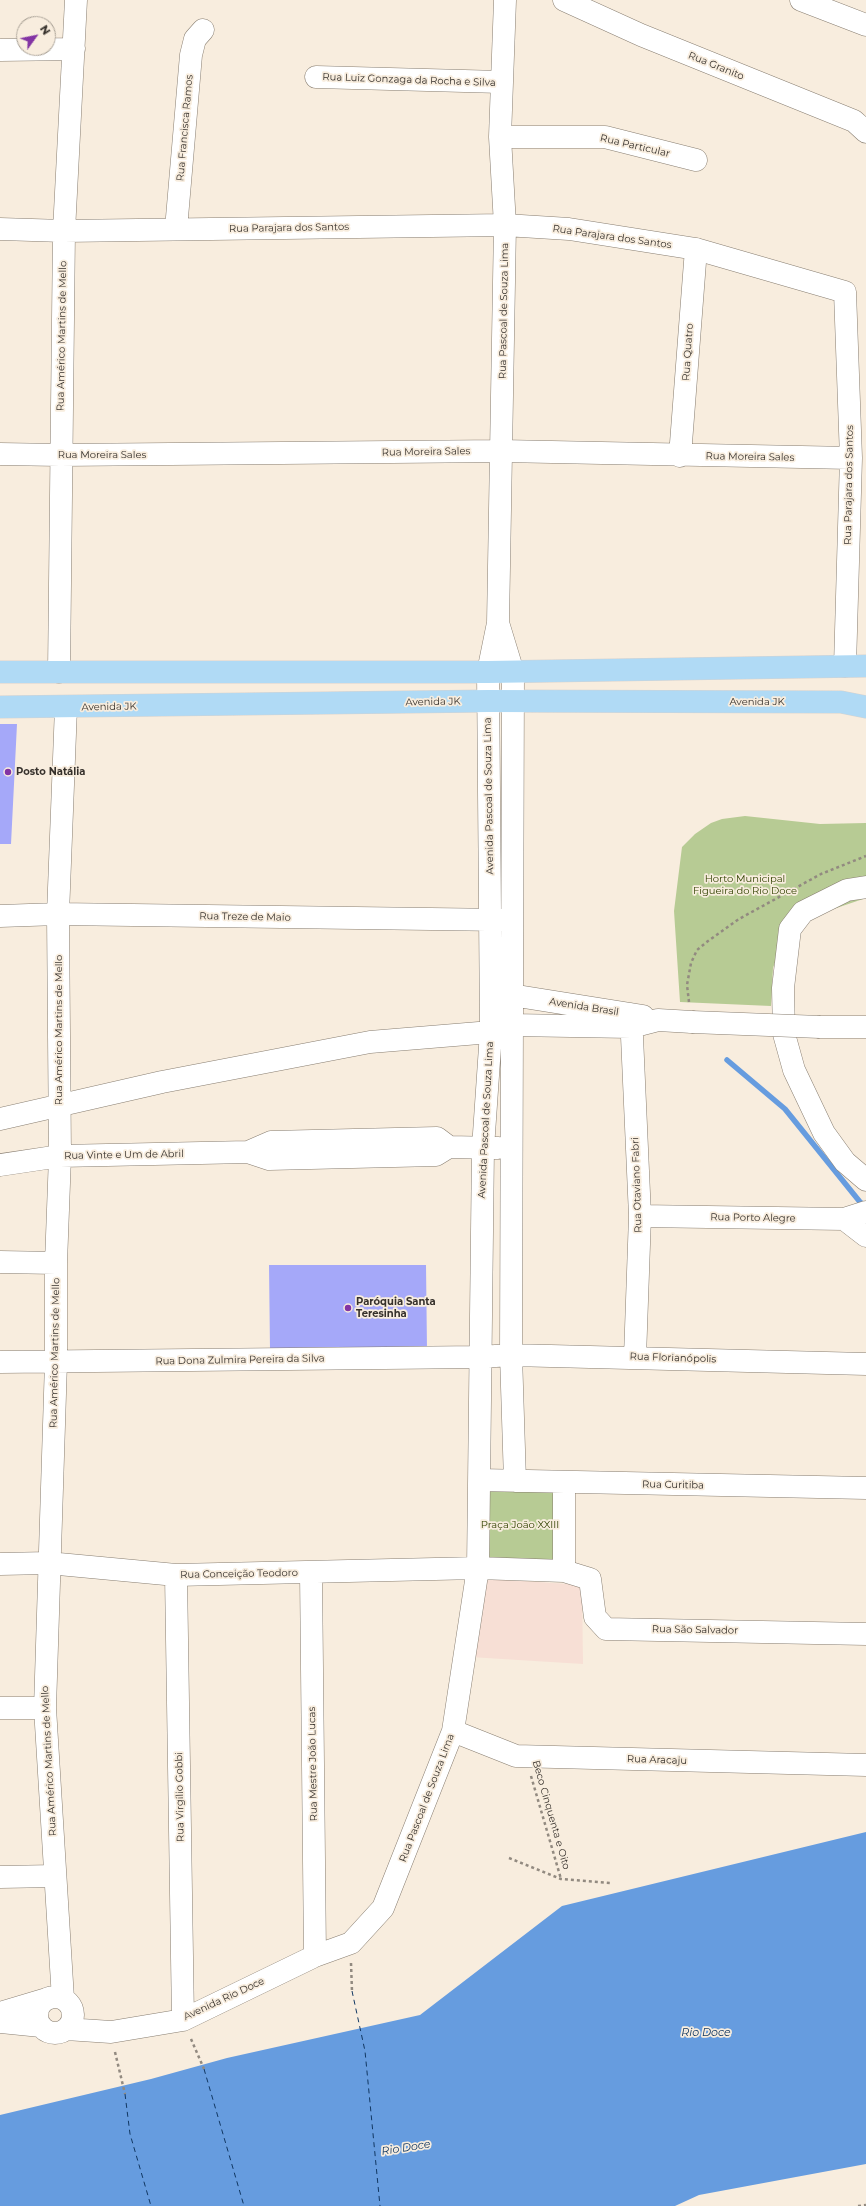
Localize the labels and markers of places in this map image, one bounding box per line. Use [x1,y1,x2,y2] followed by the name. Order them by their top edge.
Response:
[16,766,85,778] place label: Posto Natália
[3,767,13,777] marker: Posto Natália
[356,1296,436,1320] place label: Paróquia Santa Teresinha
[343,1303,353,1313] marker: Paróquia Santa Teresinha

